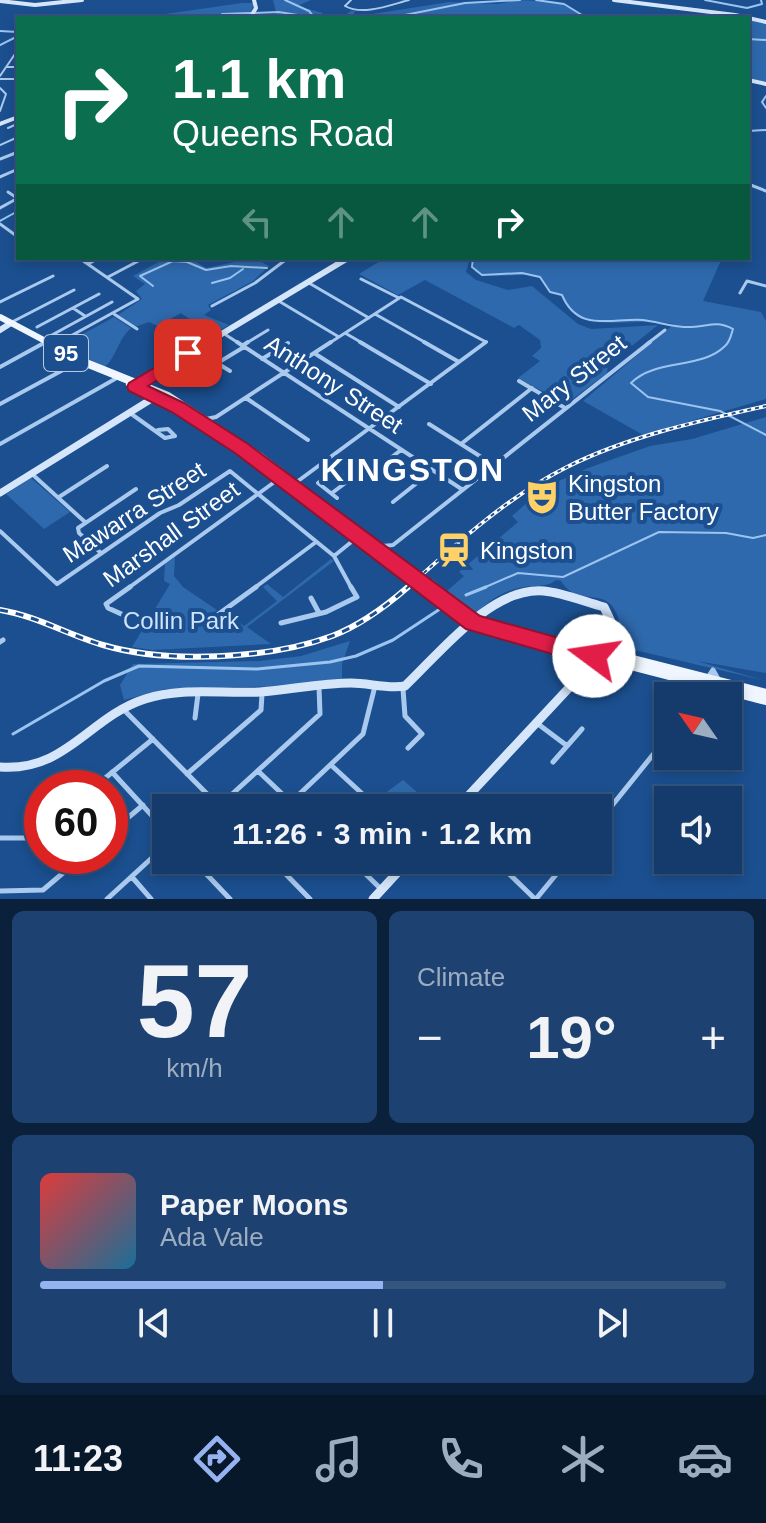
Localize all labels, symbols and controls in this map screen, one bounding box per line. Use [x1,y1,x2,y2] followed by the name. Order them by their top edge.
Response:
[172,47,346,110] text: 1.1 km
[40,48,144,152] icon: right
[172,113,394,154] text: Queens Road
[235,200,279,244] icon: left
[319,200,363,244] icon: ahead
[403,200,447,244] icon: ahead
[487,200,531,244] icon: right
[154,319,222,387] pin
[260,329,408,439] street label: Anthony Street
[517,329,631,427] street label: Mary Street
[166,331,210,375] icon: arrive
[44,335,88,371] road number: 95
[321,452,505,488] district label: KINGSTON
[58,456,210,568] street label: Mawarra Street
[568,470,719,525] place label: Kingston Butter Factory
[98,475,244,592] street label: Marshall Street
[523,478,561,516] theatre icon: Kingston Butter Factory
[435,531,473,569] station icon: Kingston
[480,537,573,564] place label: Kingston
[123,607,240,634] park label: Collin Park
[552,614,636,698] position arrow
[654,682,742,770] north arrow
[654,682,742,874] map controls
[24,770,128,874] speed limit sign: 60
[654,786,742,874] button: sound
[232,817,532,850] text: 11:26 · 3 min · 1.2 km
[137,943,252,1059] text: 57
[417,962,505,992] text: Climate
[526,1004,617,1071] text: 19°
[417,1013,443,1062] text: −
[700,1013,726,1062] text: +
[166,1053,223,1083] text: km/h
[160,1188,348,1221] text: Paper Moons
[160,1222,264,1252] text: Ada Vale
[132,1301,176,1345] icon: previous
[361,1301,405,1345] icon: pause
[590,1301,634,1345] icon: next
[189,1431,245,1487] icon: directions
[311,1431,367,1487] icon: music
[433,1431,489,1487] icon: phone
[555,1431,611,1487] icon: climate
[677,1431,733,1487] icon: car
[33,1438,123,1479] text: 11:23

